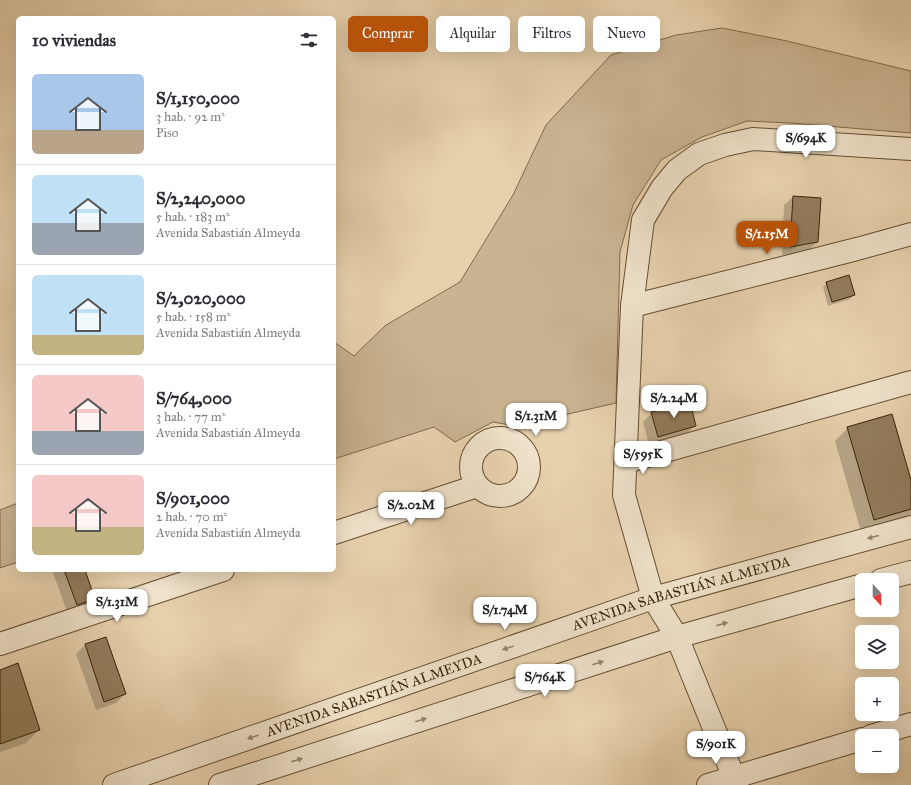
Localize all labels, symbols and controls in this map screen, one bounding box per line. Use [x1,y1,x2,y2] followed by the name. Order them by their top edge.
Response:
[348,16,428,52] chip: Comprar
[436,16,510,52] chip: Alquilar
[518,16,585,52] chip: Filtros
[593,16,660,52] chip: Nuevo
[298,29,320,51] icon: filters
[32,30,116,51] text: 10 viviendas
[156,88,240,109] text: S/1,150,000
[64,90,112,138] icon: home
[156,109,225,125] text: 3 hab. · 92 m²
[156,125,178,141] text: Piso
[773,125,839,159] pin: S/694K
[785,130,827,146] text: S/694K
[156,188,245,209] text: S/2,240,000
[64,191,112,239] icon: home
[156,209,230,225] text: 5 hab. · 183 m²
[730,221,804,255] pin: S/1.15M
[156,225,301,241] text: Avenida Sabastián Almeyda
[745,226,789,242] text: S/1.15M
[156,288,246,309] text: S/2,020,000
[64,291,112,339] icon: home
[156,309,231,325] text: 5 hab. · 158 m²
[156,325,301,341] text: Avenida Sabastián Almeyda
[637,385,711,419] pin: S/2.24M
[156,388,232,409] text: S/764,000
[650,390,698,406] text: S/2.24M
[64,391,112,439] icon: home
[499,403,573,437] pin: S/1.31M
[515,408,557,424] text: S/1.31M
[156,409,226,425] text: 3 hab. · 77 m²
[156,425,301,441] text: Avenida Sabastián Almeyda
[610,441,676,475] pin: S/595K
[623,446,663,462] text: S/595K
[156,488,230,509] text: S/901,000
[64,491,112,539] icon: home
[374,492,448,526] pin: S/2.02M
[387,497,435,513] text: S/2.02M
[156,509,227,525] text: 2 hab. · 70 m²
[156,525,301,541] text: Avenida Sabastián Almeyda
[867,534,879,540] one-way arrow
[569,552,793,635] street label: AVENIDA SABASTIÁN ALMEYDA
[855,573,899,617] north arrow
[855,573,899,773] map controls
[80,589,154,623] pin: S/1.31M
[96,594,138,610] text: S/1.31M
[468,597,542,631] pin: S/1.74M
[482,602,528,618] text: S/1.74M
[716,621,728,627] one-way arrow
[855,625,899,669] button: layers
[502,645,514,651] one-way arrow
[263,650,484,741] street label: AVENIDA SABASTIÁN ALMEYDA
[592,659,604,665] one-way arrow
[512,664,578,698] pin: S/764K
[525,669,566,685] text: S/764K
[855,677,899,721] button: +
[415,717,427,723] one-way arrow
[855,729,899,773] button: −
[683,731,749,765] pin: S/901K
[247,734,259,740] one-way arrow
[696,736,736,752] text: S/901K
[292,757,304,763] one-way arrow

